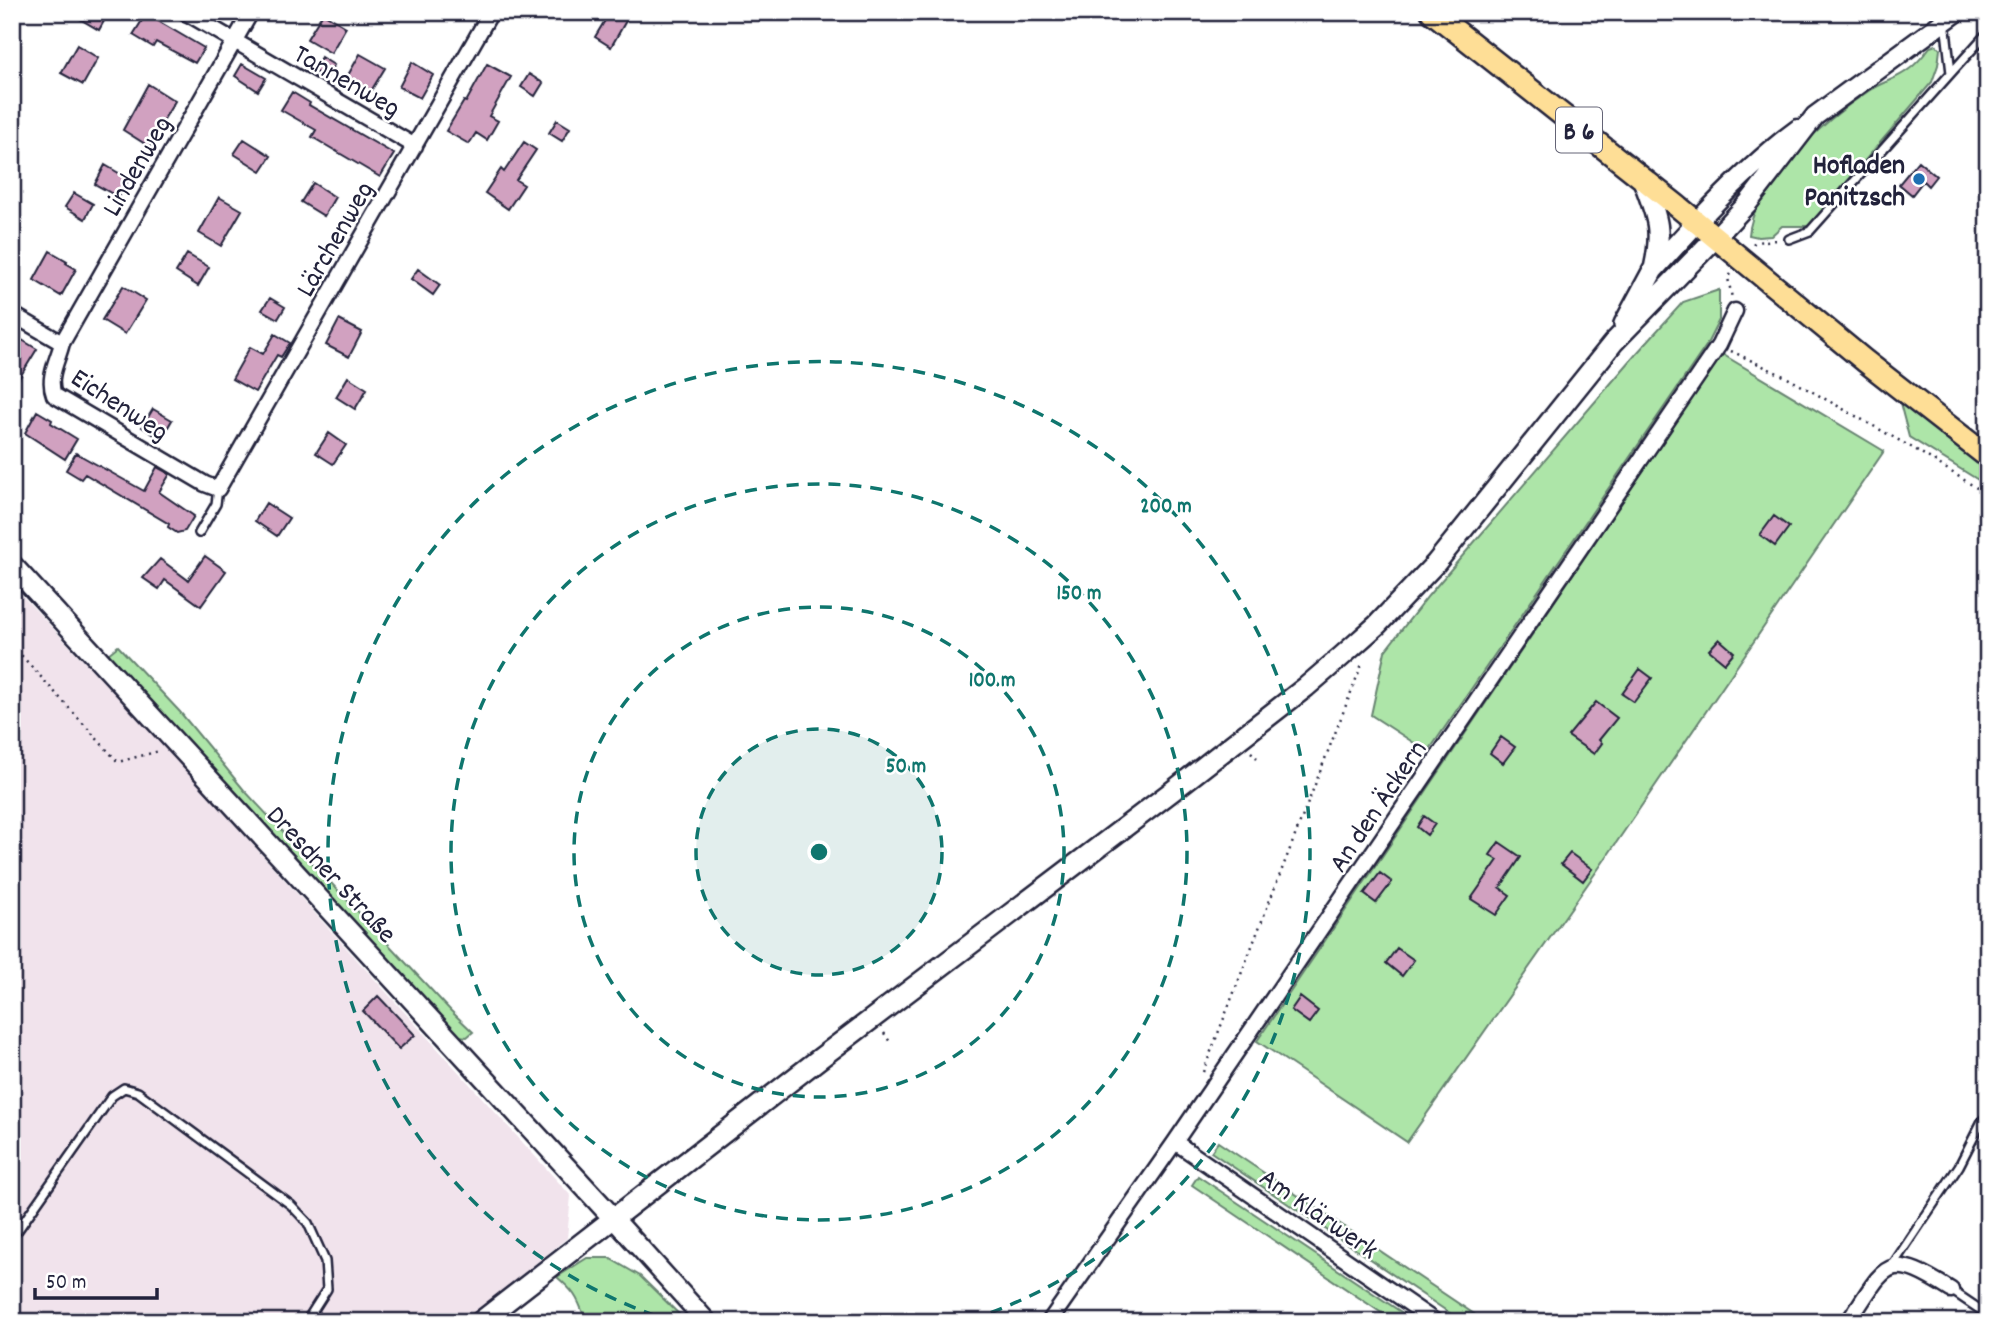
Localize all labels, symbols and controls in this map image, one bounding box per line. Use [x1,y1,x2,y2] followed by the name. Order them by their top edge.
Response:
[284,36,407,130] street label: Tannenweg
[1556,108,1602,153] road number: B 6
[94,110,184,225] street label: Lindenweg
[1804,148,1905,220] place label: Hofladen Panitzsch
[1911,171,1927,187] marker: Hofladen Panitzsch
[288,175,387,306] street label: Lärchenweg
[61,361,175,454] street label: Eichenweg
[1140,493,1192,523] text: 200 m
[1056,580,1102,610] text: 150 m
[969,667,1015,697] text: 100 m
[1321,733,1439,882] street label: An den Äckern
[886,753,926,783] text: 50 m
[255,798,404,954] street label: Dresdner Straße
[807,840,831,864] centre of rings
[1249,1160,1385,1272] street label: Am Klärwerk
[35,1257,158,1301] scale bar
[46,1269,86,1299] text: 50 m

